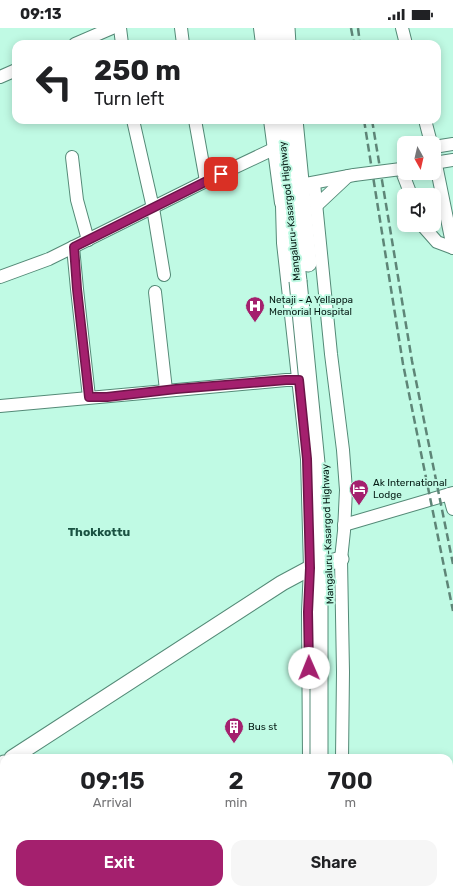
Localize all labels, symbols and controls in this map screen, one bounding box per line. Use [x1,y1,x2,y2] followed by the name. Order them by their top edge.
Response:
[20,5,62,23] text: 09:13
[94,54,181,87] text: 250 m
[28,56,80,108] icon: left
[94,88,164,110] text: Turn left
[397,136,441,180] north arrow
[397,136,441,232] map controls
[277,140,303,281] street label: Mangaluru-Kasargod Highway
[204,157,238,191] pin
[210,163,232,185] icon: arrive
[397,188,441,232] button: sound
[269,294,353,318] place label: Netaji - A Yellappa Memorial Hospital
[244,295,266,323] hospital icon: Netaji - A Yellappa Memorial Hospital
[320,463,336,604] street label: Mangaluru-Kasargod Highway
[373,477,447,501] place label: Ak International Lodge
[348,478,370,506] hotel icon: Ak International Lodge
[68,525,130,539] district label: Thokkottu
[288,647,330,689] position arrow
[223,716,245,744] building icon: Bus st
[248,721,277,733] place label: Bus st
[80,767,145,795] text: 09:15
[228,767,244,795] text: 2
[327,767,373,795] text: 700
[93,795,132,810] text: Arrival
[225,795,247,810] text: min
[344,795,356,810] text: m
[16,840,223,886] button: Exit
[231,840,437,886] button: Share

